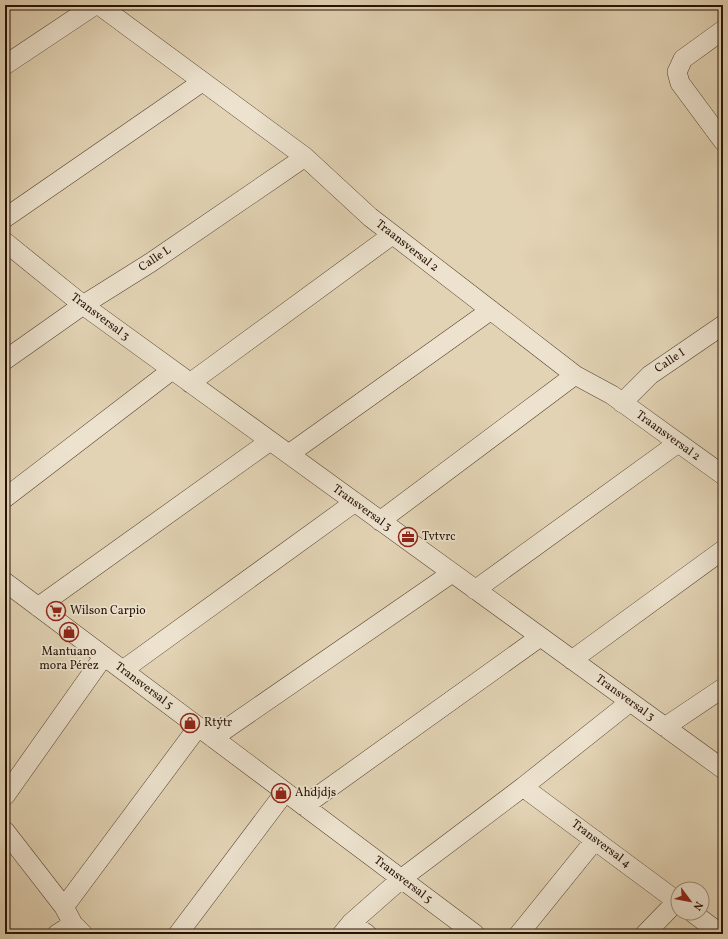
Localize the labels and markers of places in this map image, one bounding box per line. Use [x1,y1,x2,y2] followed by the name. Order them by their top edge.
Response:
[397,526,419,548] office icon: Tvtvrc
[422,529,456,545] place label: Tvtvrc
[45,600,67,622] supermarket icon: Wilson Carpio
[70,603,146,619] place label: Wilson Carpio
[58,621,80,643] shop icon: Mantuano mora Pérez
[39,644,99,674] place label: Mantuano mora Pérez
[179,712,201,734] shop icon: Rtýtr
[204,715,232,731] place label: Rtýtr
[270,782,292,804] shop icon: Ahdjdjs
[295,785,336,801] place label: Ahdjdjs

